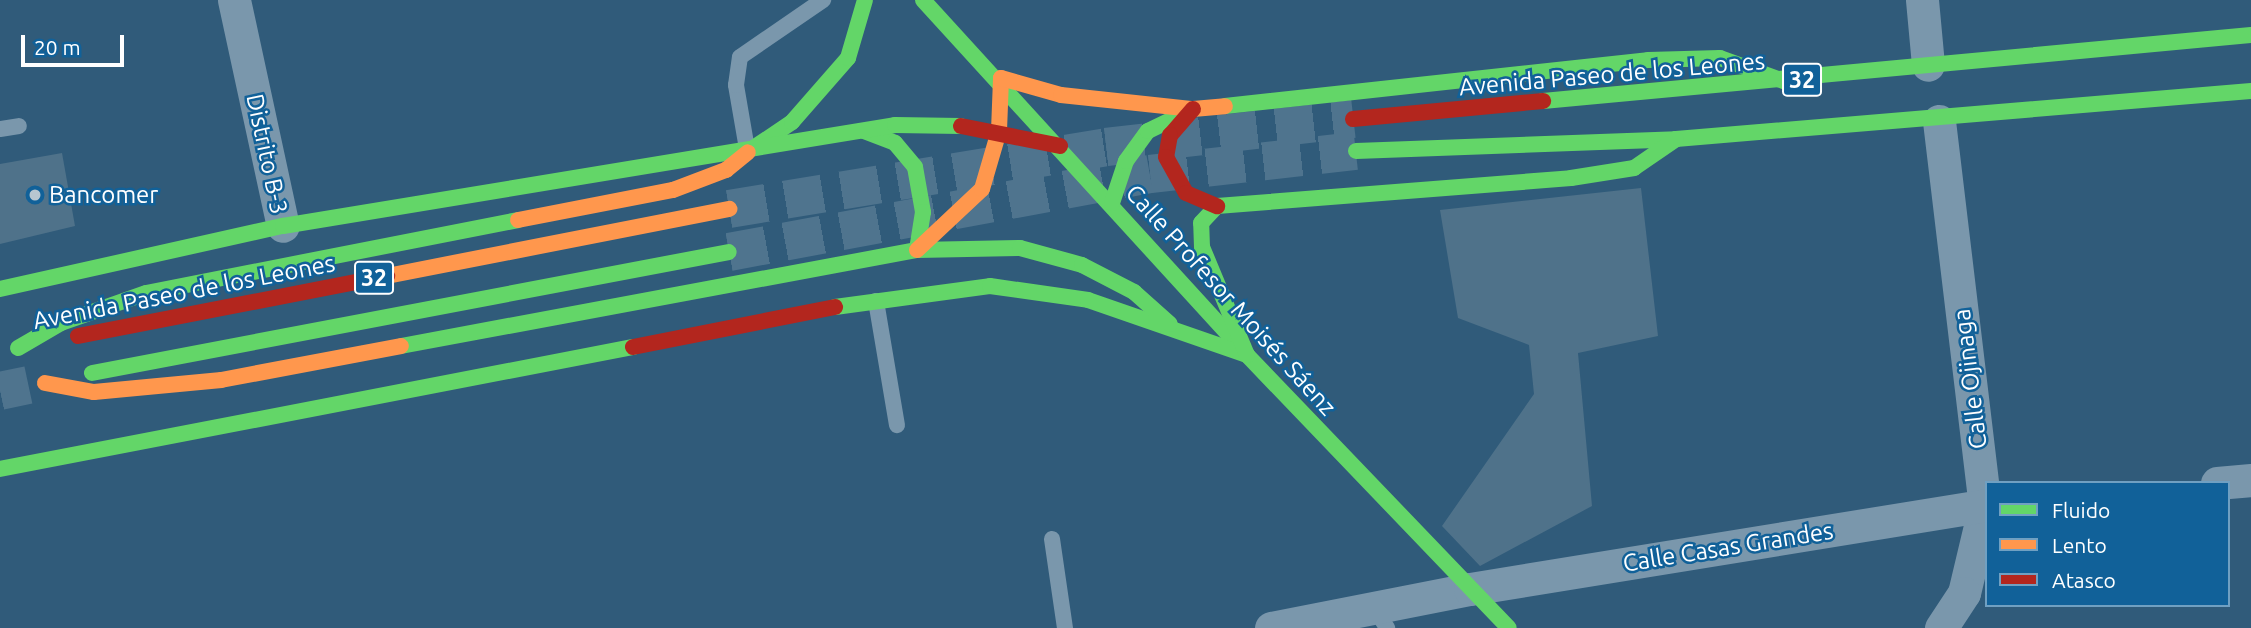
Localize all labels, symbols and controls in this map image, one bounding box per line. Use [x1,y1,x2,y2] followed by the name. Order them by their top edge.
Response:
[24,21,128,65] scale bar
[34,35,81,59] text: 20 m
[1458,46,1766,102] street label: Avenida Paseo de los Leones
[1781,60,1823,100] road number: 32
[240,91,294,217] street label: Distrito B-3
[1120,179,1342,421] street label: Calle Profesor Moisés Sáenz
[49,181,158,209] place label: Bancomer
[27,187,43,203] marker: Bancomer
[30,249,338,335] street label: Avenida Paseo de los Leones
[353,258,395,298] road number: 32
[1947,307,1993,451] street label: Calle Ojinaga
[1985,481,2230,607] legend
[2052,498,2110,522] text: Fluido
[1621,516,1835,578] street label: Calle Casas Grandes
[2052,533,2107,557] text: Lento
[2052,568,2116,592] text: Atasco

